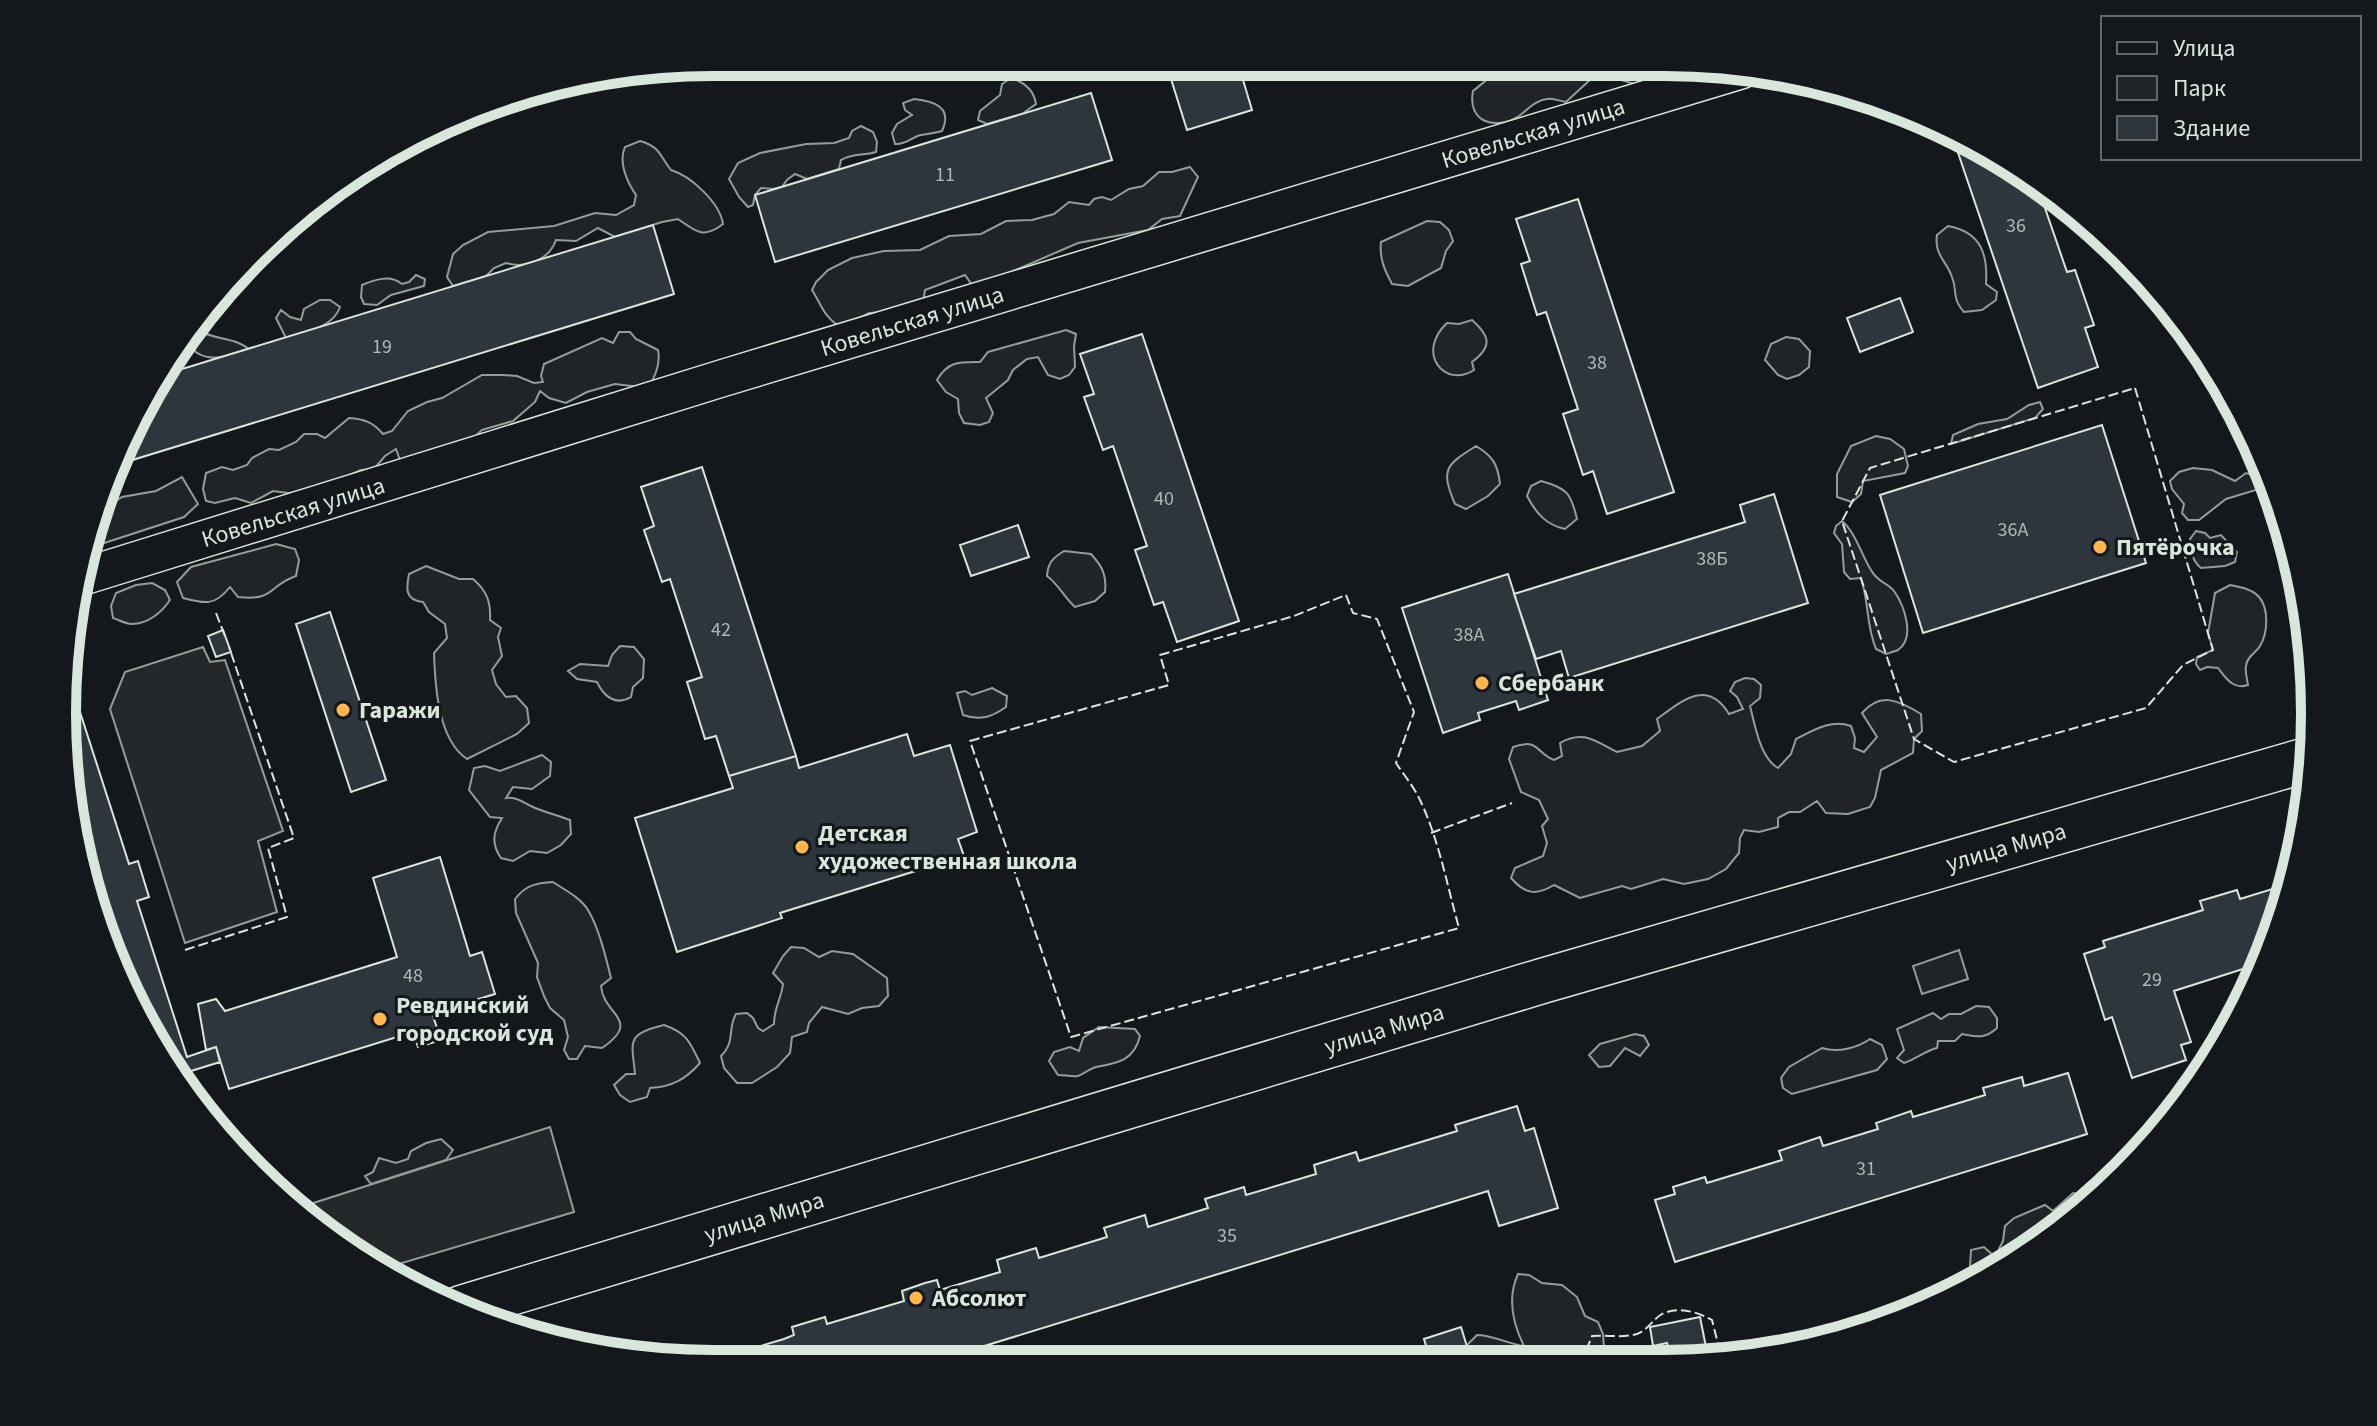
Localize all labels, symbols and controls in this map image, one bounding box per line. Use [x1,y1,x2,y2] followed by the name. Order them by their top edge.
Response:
[2101,16,2361,160] legend
[2173,31,2235,66] text: Улица
[2173,71,2226,106] text: Парк
[1437,89,1629,178] street label: Ковельская улица
[2173,111,2250,146] text: Здание
[935,161,955,189] house number: 11
[2006,212,2026,240] house number: 36
[816,277,1008,366] street label: Ковельская улица
[372,333,392,361] house number: 19
[1587,349,1607,377] house number: 38
[197,468,389,557] street label: Ковельская улица
[1154,485,1174,513] house number: 40
[1998,516,2028,544] house number: 36А
[2116,530,2235,565] place label: Пятёрочка
[2091,538,2109,556] marker: Пятёрочка
[1696,545,1728,573] house number: 38Б
[711,616,731,644] house number: 42
[1454,621,1484,649] house number: 38А
[1498,666,1605,701] place label: Сбербанк
[1473,674,1491,692] marker: Сбербанк
[359,693,441,728] place label: Гаражи
[334,701,352,719] marker: Гаражи
[1942,814,2070,881] street label: улица Мира
[818,816,1077,879] place label: Детская художественная школа
[793,838,811,856] marker: Детская художественная школа
[403,962,423,990] house number: 48
[2142,966,2162,994] house number: 29
[396,988,553,1051] place label: Ревдинский городской суд
[1320,995,1448,1064] street label: улица Мира
[371,1010,389,1028] marker: Ревдинский городской суд
[1856,1155,1876,1183] house number: 31
[700,1183,828,1252] street label: улица Мира
[1217,1222,1237,1250] house number: 35
[931,1281,1027,1316] place label: Абсолют
[907,1289,925,1307] marker: Абсолют

